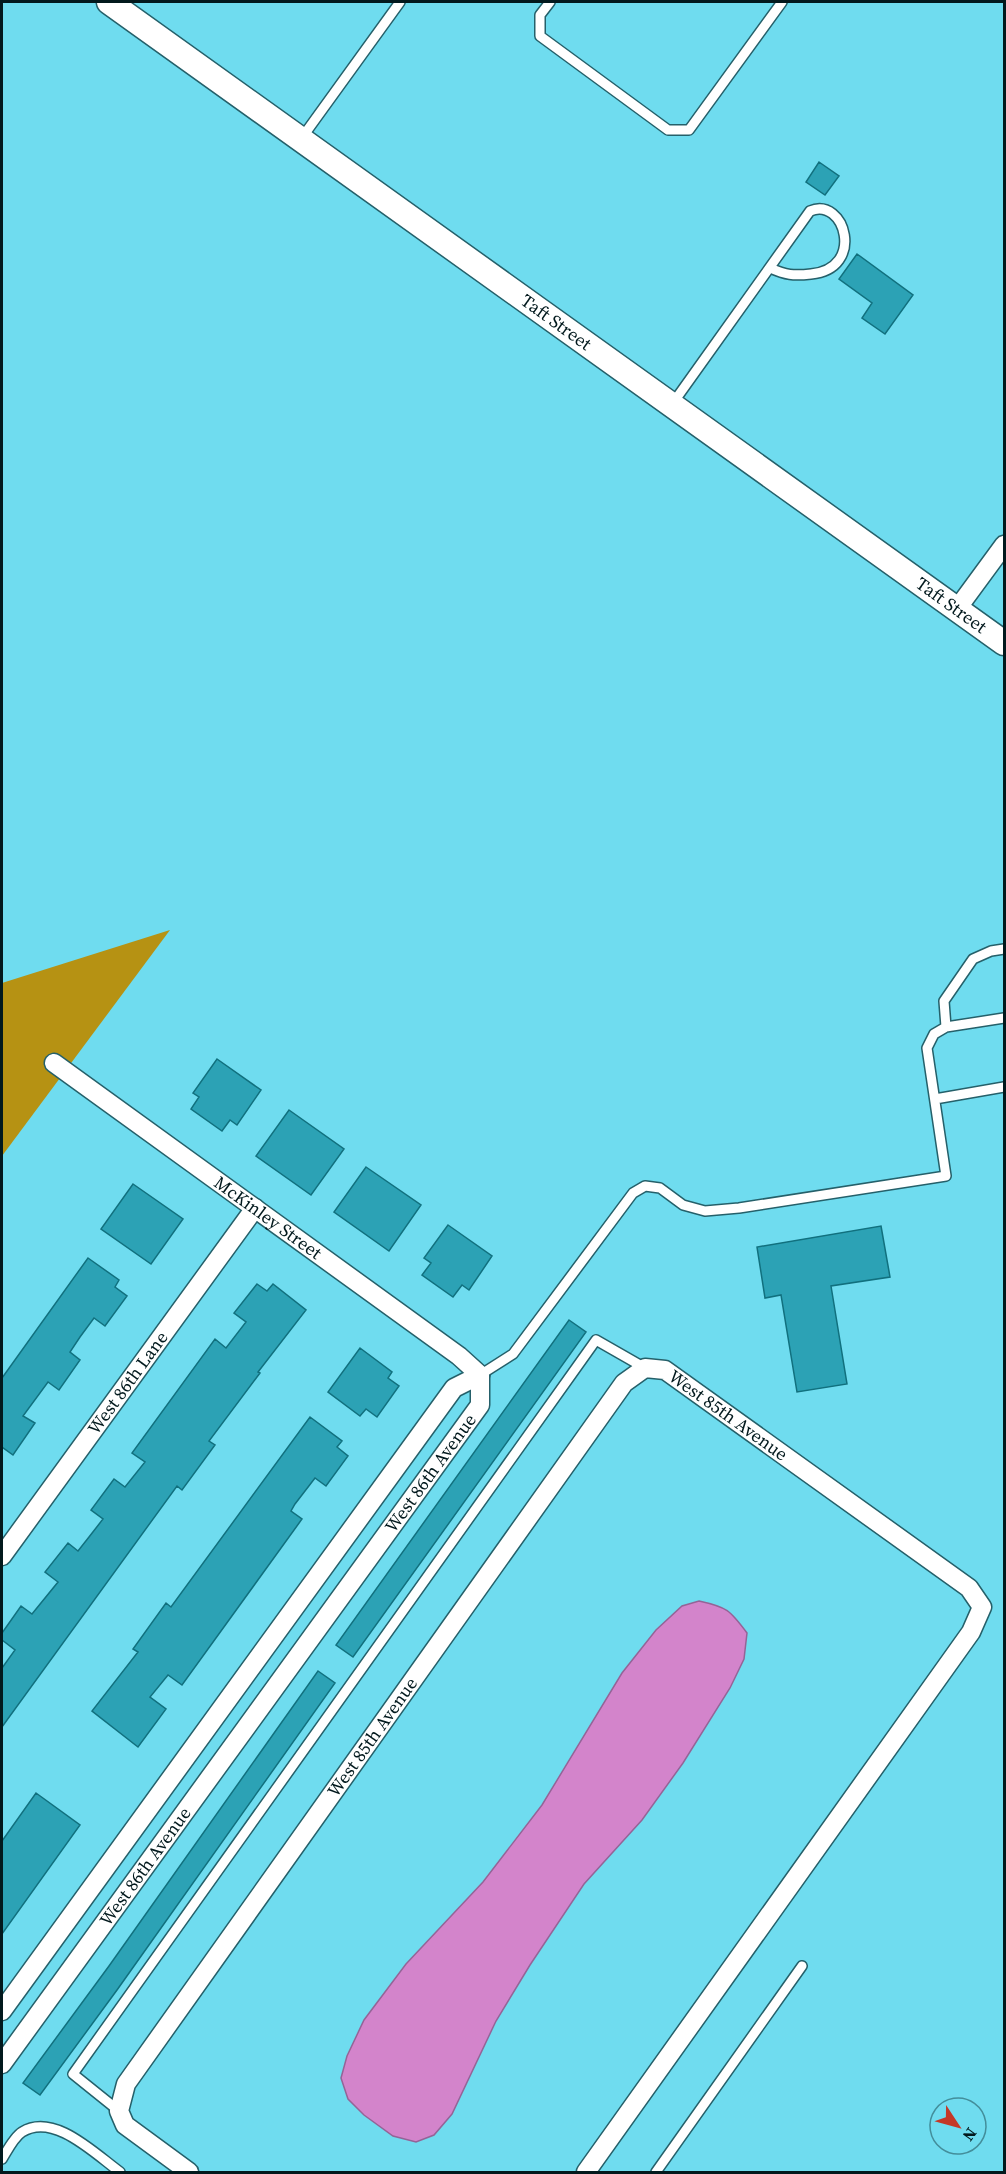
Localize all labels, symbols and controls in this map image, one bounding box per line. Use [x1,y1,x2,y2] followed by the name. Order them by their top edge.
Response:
[516,288,597,356] street label: Taft Street
[911,571,992,639] street label: Taft Street
[209,1170,327,1265] street label: McKinley Street
[81,1326,173,1439] street label: West 86th Lane
[664,1364,793,1466] street label: West 85th Avenue
[379,1408,482,1537] street label: West 86th Avenue
[321,1672,423,1802] street label: West 85th Avenue
[93,1802,196,1931] street label: West 86th Avenue
[928,2096,988,2156] north arrow
[958,2124,982,2146] text: N

